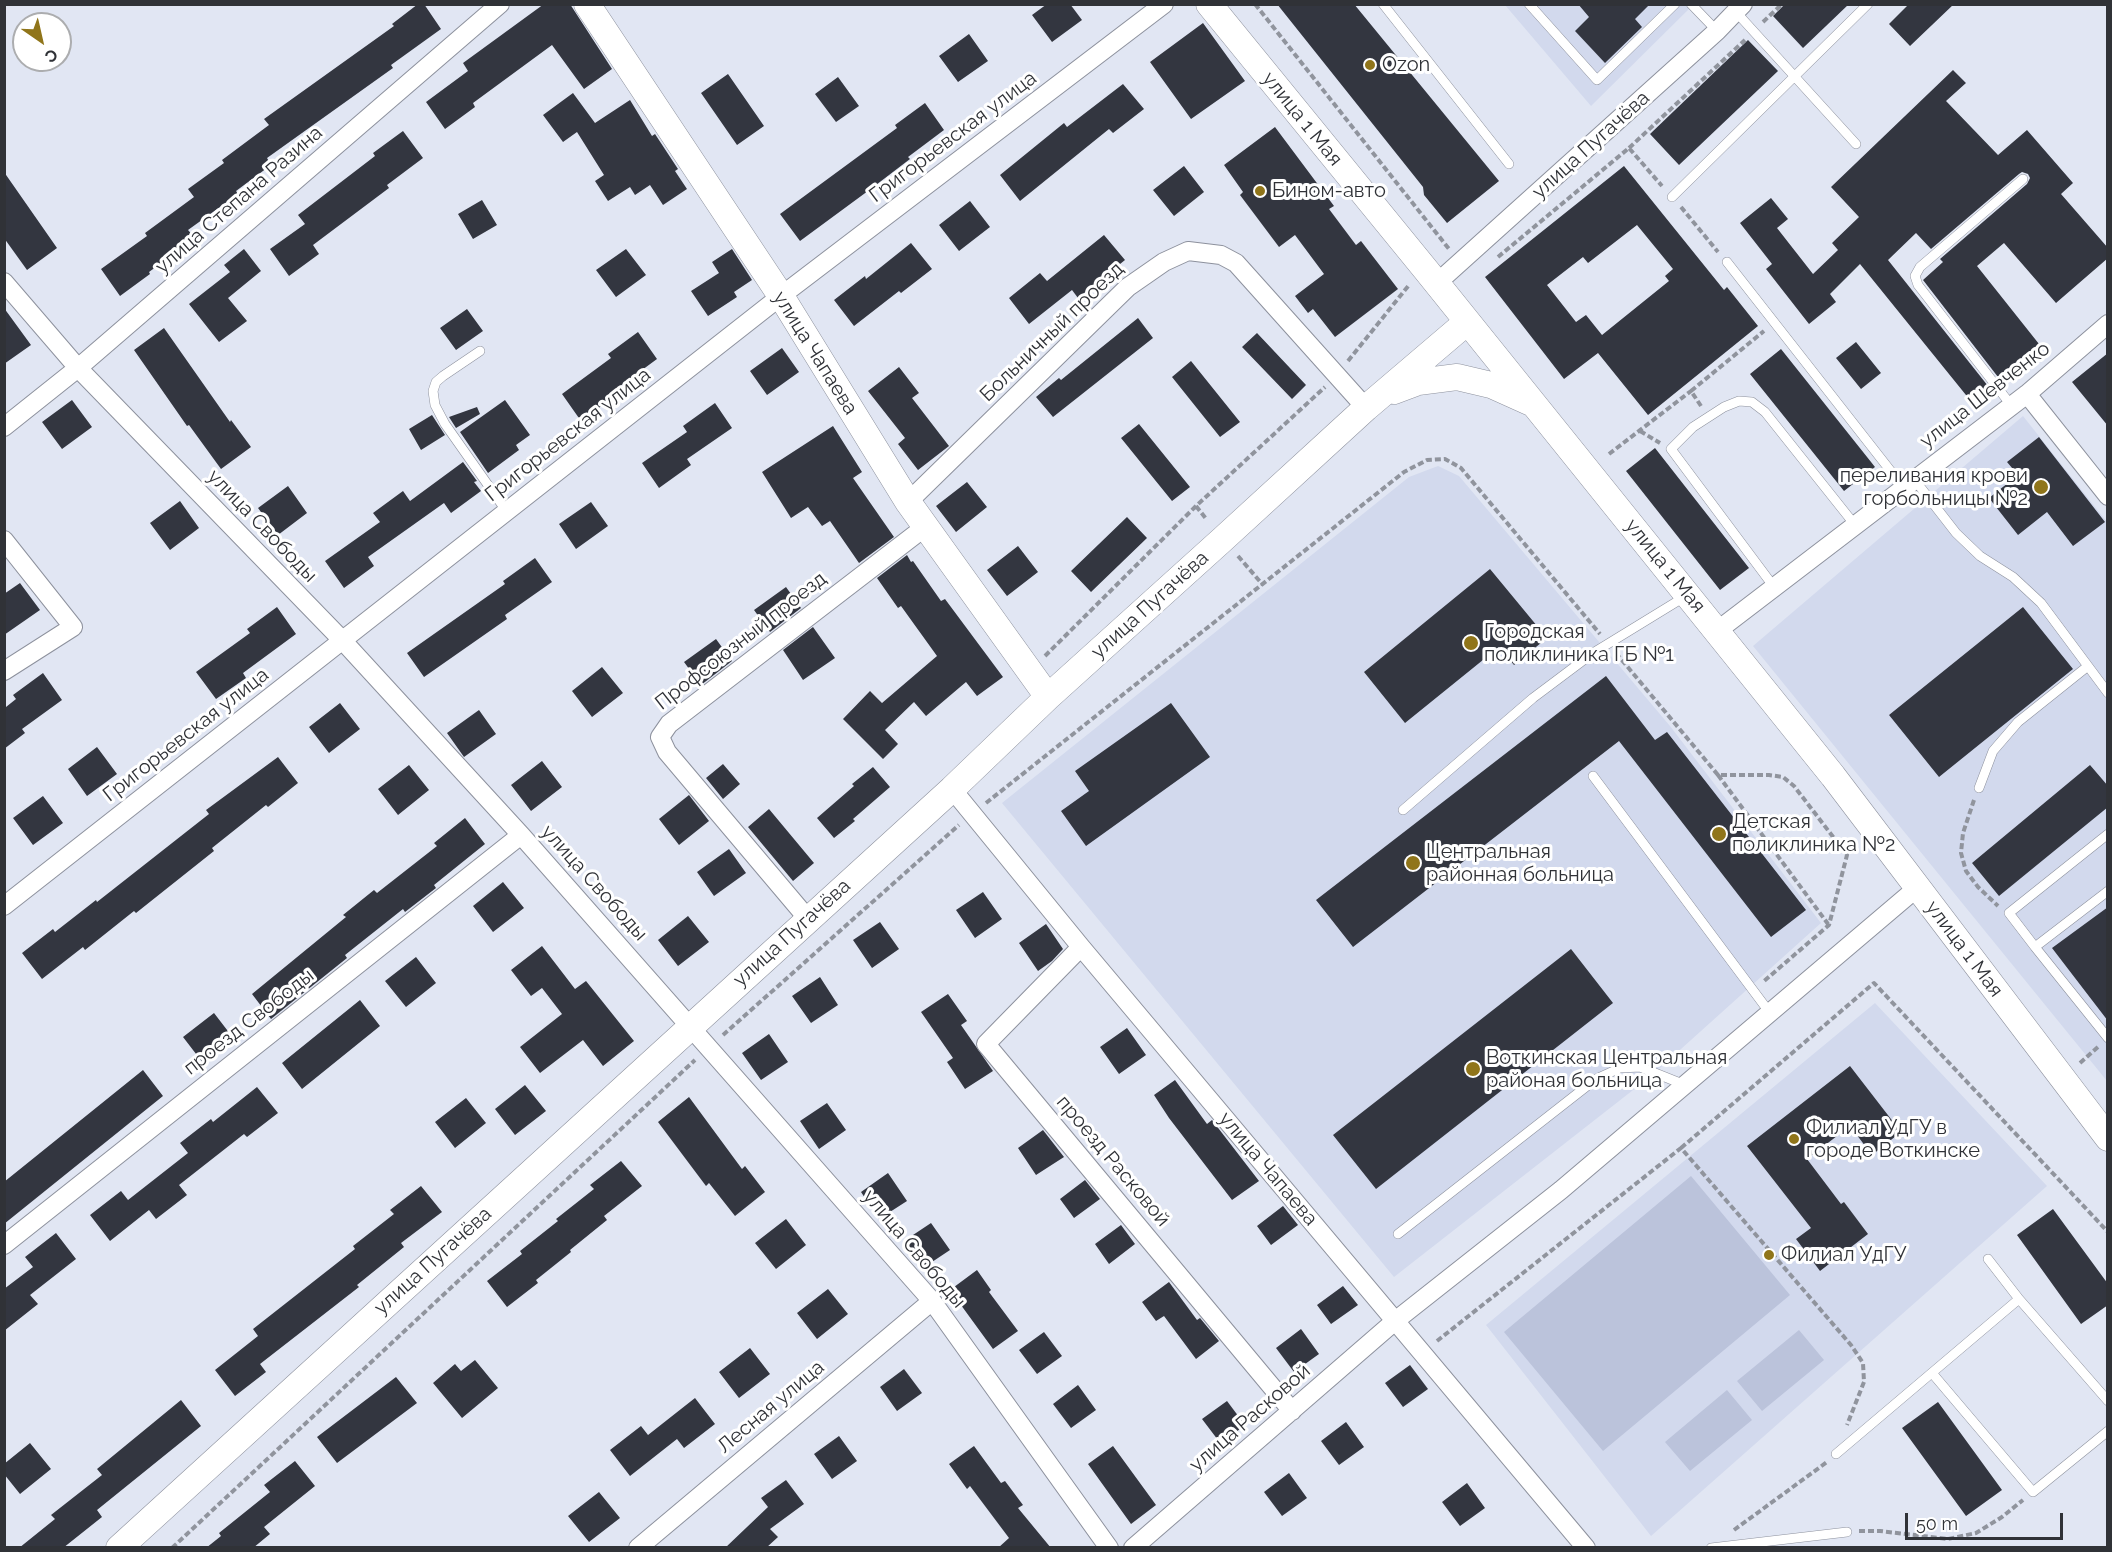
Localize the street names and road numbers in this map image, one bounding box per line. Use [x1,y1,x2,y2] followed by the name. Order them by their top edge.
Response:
[865,66,1041,208] street label: Григорьевская улица
[1257,67,1347,171] street label: улица 1 Мая
[1527,86,1655,204] street label: улица Пугачёва
[151,121,327,279] street label: улица Степана Разина
[975,257,1129,407] street label: Больничный проезд
[767,287,863,419] street label: улица Чапаева
[1915,337,2055,453] street label: улица Шевченко
[480,363,656,507] street label: Григорьевская улица
[202,465,322,587] street label: улица Свободы
[1620,514,1710,618] street label: улица 1 Мая
[1086,546,1214,664] street label: улица Пугачёва
[651,567,831,715] street label: Профсоюзный проезд
[98,663,274,807] street label: Григорьевская улица
[536,820,652,946] street label: улица Свободы
[728,874,856,992] street label: улица Пугачёва
[1920,896,2008,1002] street label: улица 1 Мая
[179,964,319,1080] street label: проезд Свободы
[1051,1091,1175,1231] street label: проезд Расковой
[1213,1107,1323,1231] street label: улица Чапаева
[857,1185,971,1313] street label: улица Свободы
[369,1202,497,1320] street label: улица Пугачёва
[713,1355,829,1459] street label: Лесная улица
[1185,1359,1315,1477] street label: улица Расковой

